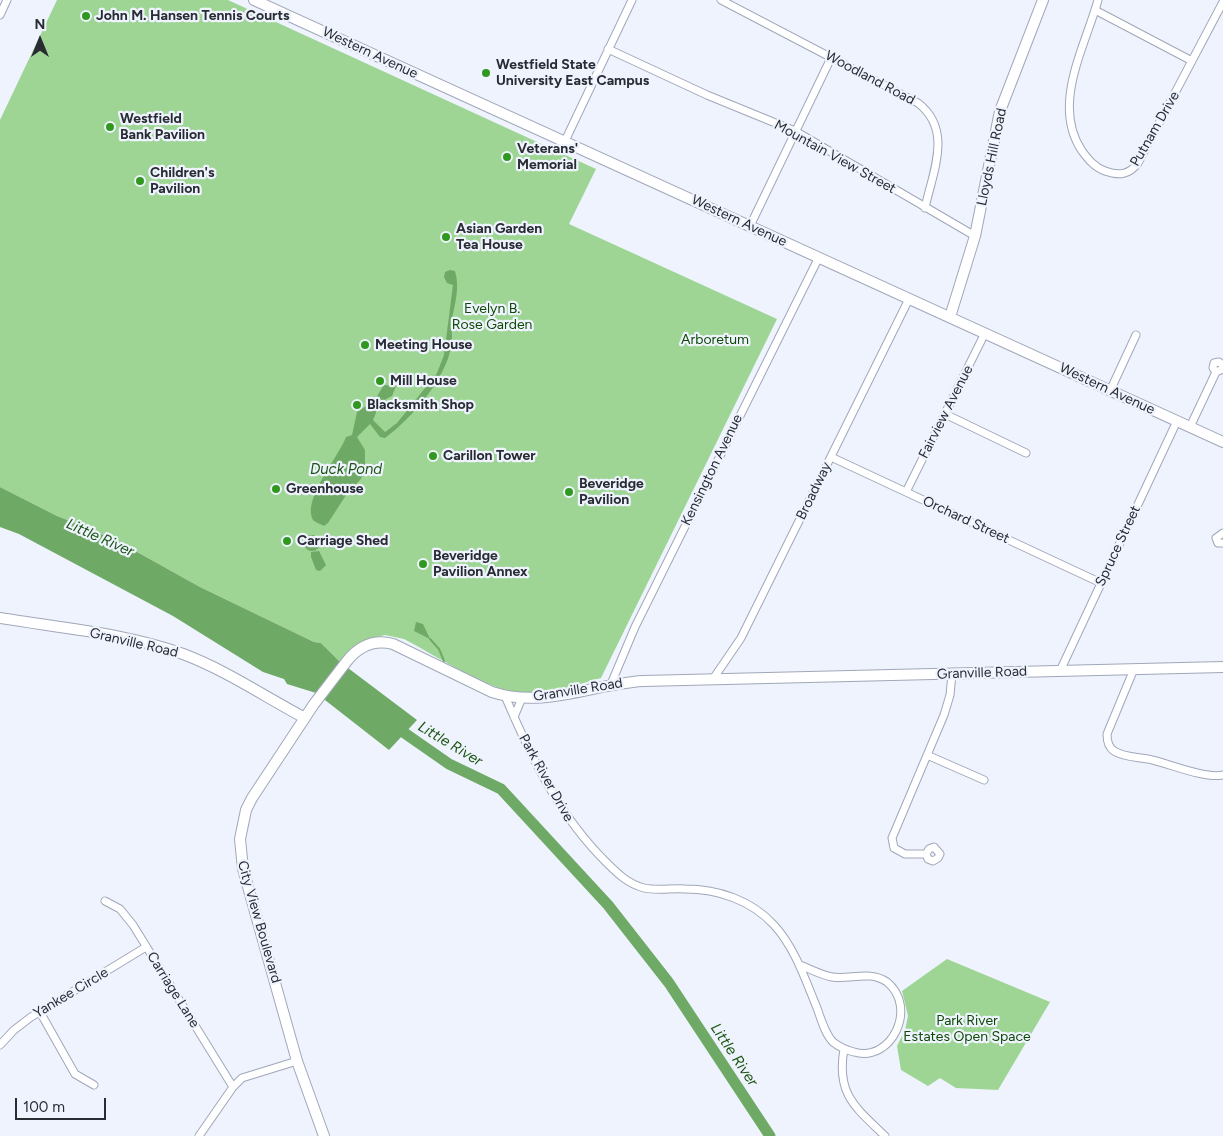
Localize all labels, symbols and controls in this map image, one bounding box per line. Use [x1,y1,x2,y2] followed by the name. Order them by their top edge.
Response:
[96,8,290,24] place label: John M. Hansen Tennis Courts
[80,10,92,22] marker: John M. Hansen Tennis Courts
[15,15,65,65] north arrow
[35,16,45,33] text: N
[320,24,420,82] street label: Western Avenue
[822,47,918,109] street label: Woodland Road
[496,57,649,90] place label: Westfield State University East Campus
[480,67,492,79] marker: Westfield State University East Campus
[1127,88,1183,170] street label: Putnam Drive
[973,107,1011,207] street label: Lloyds Hill Road
[120,111,205,144] place label: Westfield Bank Pavilion
[771,117,899,197] street label: Mountain View Street
[104,121,116,133] marker: Westfield Bank Pavilion
[517,141,578,174] place label: Veterans' Memorial
[501,151,513,163] marker: Veterans' Memorial
[150,165,215,198] place label: Children's Pavilion
[134,175,146,187] marker: Children's Pavilion
[689,192,789,250] street label: Western Avenue
[456,221,542,253] place label: Asian Garden Tea House
[440,231,452,243] marker: Asian Garden Tea House
[452,301,532,334] park label: Evelyn B. Rose Garden
[681,332,749,348] park label: Arboretum
[375,337,472,353] place label: Meeting House
[359,339,371,351] marker: Meeting House
[1057,360,1157,418] street label: Western Avenue
[915,363,977,461] street label: Fairview Avenue
[390,373,457,389] place label: Mill House
[374,375,386,387] marker: Mill House
[367,397,474,413] place label: Blacksmith Shop
[351,399,363,411] marker: Blacksmith Shop
[678,412,746,528] street label: Kensington Avenue
[443,448,535,464] place label: Carillon Tower
[427,450,439,462] marker: Carillon Tower
[793,459,835,523] street label: Broadway
[310,461,382,479] water label: Duck Pond
[579,476,644,508] place label: Beveridge Pavilion
[286,481,364,497] place label: Greenhouse
[270,483,282,495] marker: Greenhouse
[563,486,575,498] marker: Beveridge Pavilion
[920,493,1012,547] street label: Orchard Street
[1092,503,1144,589] street label: Spruce Street
[63,515,137,561] water label: Little River
[297,533,388,549] place label: Carriage Shed
[281,535,293,547] marker: Carriage Shed
[433,548,527,580] place label: Beveridge Pavilion Annex
[417,558,429,570] marker: Beveridge Pavilion Annex
[88,625,180,661] street label: Granville Road
[937,663,1027,683] street label: Granville Road
[532,675,624,705] street label: Granville Road
[415,718,485,770] water label: Little River
[515,731,577,825] street label: Park River Drive
[233,859,285,985] street label: City View Boulevard
[143,949,203,1031] street label: Carriage Lane
[31,964,111,1022] street label: Yankee Circle
[903,1013,1031,1046] park label: Park River Estates Open Space
[706,1020,762,1090] water label: Little River
[18,1088,109,1120] scale bar
[23,1098,65,1116] text: 100 m

